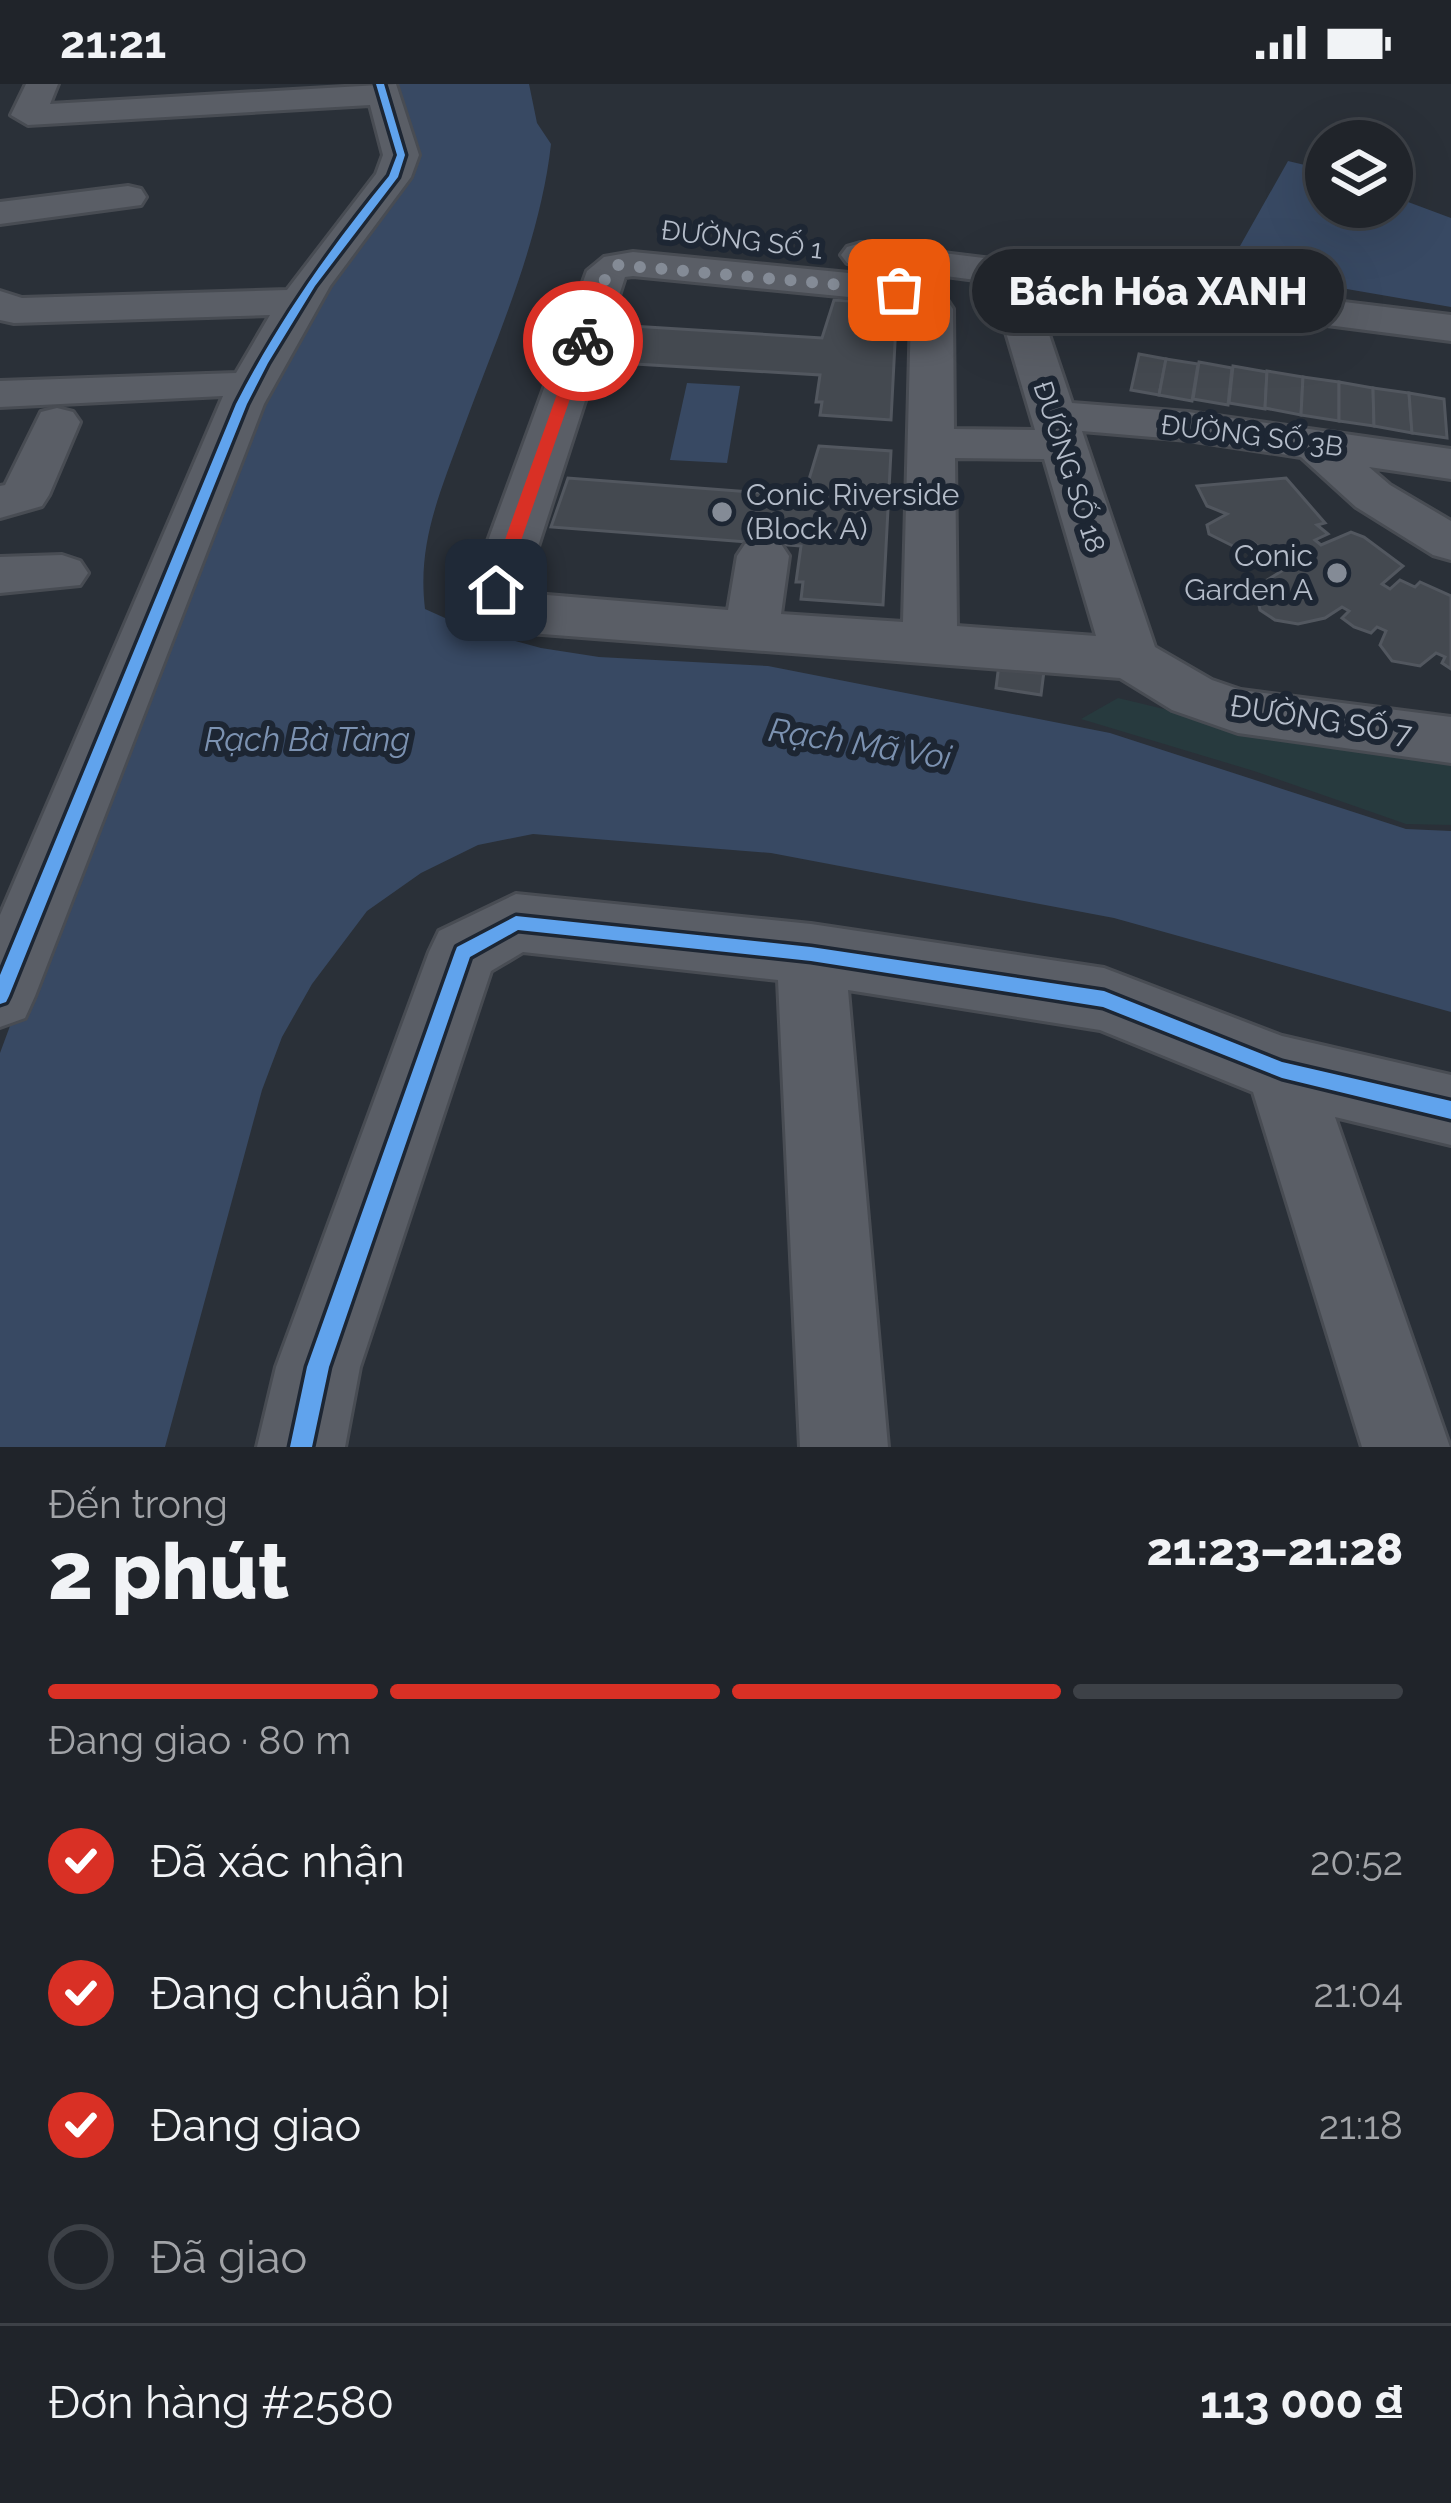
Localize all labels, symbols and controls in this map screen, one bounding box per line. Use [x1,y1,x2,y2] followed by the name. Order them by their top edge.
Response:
[60,16,166,69] text: 21:21
[1305,120,1413,228] map controls
[1305,120,1413,228] button: layers
[660,213,825,265] street label: ĐƯỜNG SỐ 1
[848,239,950,341] pin
[971,248,1343,332] callout: Bách Hóa XANH
[866,257,932,323] icon: bag
[1008,268,1308,314] text: Bách Hóa XANH
[523,281,643,401] courier
[550,308,616,374] icon: bike
[1027,377,1113,556] street label: ĐƯỜNG SỐ 18
[1159,408,1345,462] street label: ĐƯỜNG SỐ 3B
[746,477,959,546] place label: Conic Riverside (Block A)
[709,499,735,525] marker: Conic Riverside (Block A)
[1184,538,1313,607] place label: Conic Garden A
[445,539,547,641] pin
[463,557,529,623] icon: home
[1324,560,1350,586] marker: Conic Garden A
[1228,686,1415,751] street label: ĐƯỜNG SỐ 7
[766,710,955,777] water label: Rạch Mã Voi
[204,720,410,759] water label: Rạch Bà Tàng
[48,1481,228,1527] text: Đến trong
[1147,1523,1403,1576] text: 21:23–21:28
[48,1526,289,1617] text: 2 phút
[48,1717,351,1763] text: Đang giao · 80 m
[48,1828,114,1894] icon: check
[150,1835,405,1888] text: Đã xác nhận
[1310,1838,1403,1884] text: 20:52
[48,1960,114,2026] icon: check
[150,1967,450,2020] text: Đang chuẩn bị
[1313,1970,1403,2016] text: 21:04
[48,2092,114,2158] icon: check
[150,2099,361,2152] text: Đang giao
[1319,2102,1403,2148] text: 21:18
[150,2231,307,2284] text: Đã giao
[48,2376,394,2429] text: Đơn hàng #2580
[1200,2376,1403,2429] text: 113 000 ₫

